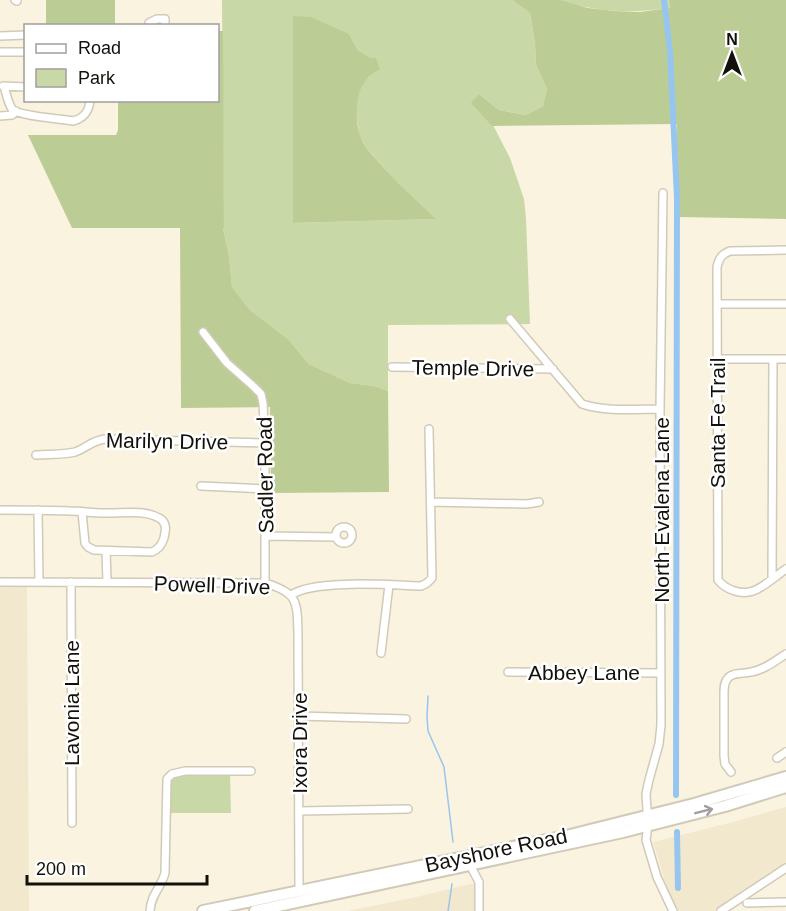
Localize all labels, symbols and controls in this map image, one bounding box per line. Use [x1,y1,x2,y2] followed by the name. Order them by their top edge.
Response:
[24,24,219,102] legend
[702,24,762,84] north arrow
[726,31,738,48] text: N
[78,38,121,58] text: Road
[78,68,116,88] text: Park
[412,355,534,381] street label: Temple Drive
[706,358,729,488] street label: Santa Fe Trail
[252,416,278,534] street label: Sadler Road
[650,417,673,603] street label: North Evalena Lane
[106,428,228,454] street label: Marilyn Drive
[153,571,271,599] street label: Powell Drive
[60,640,83,766] street label: Lavonia Lane
[528,661,640,684] street label: Abbey Lane
[288,692,311,794] street label: Ixora Drive
[694,805,713,817] one-way arrow
[423,824,569,876] street label: Bayshore Road
[27,848,207,886] scale bar
[36,859,86,879] text: 200 m

